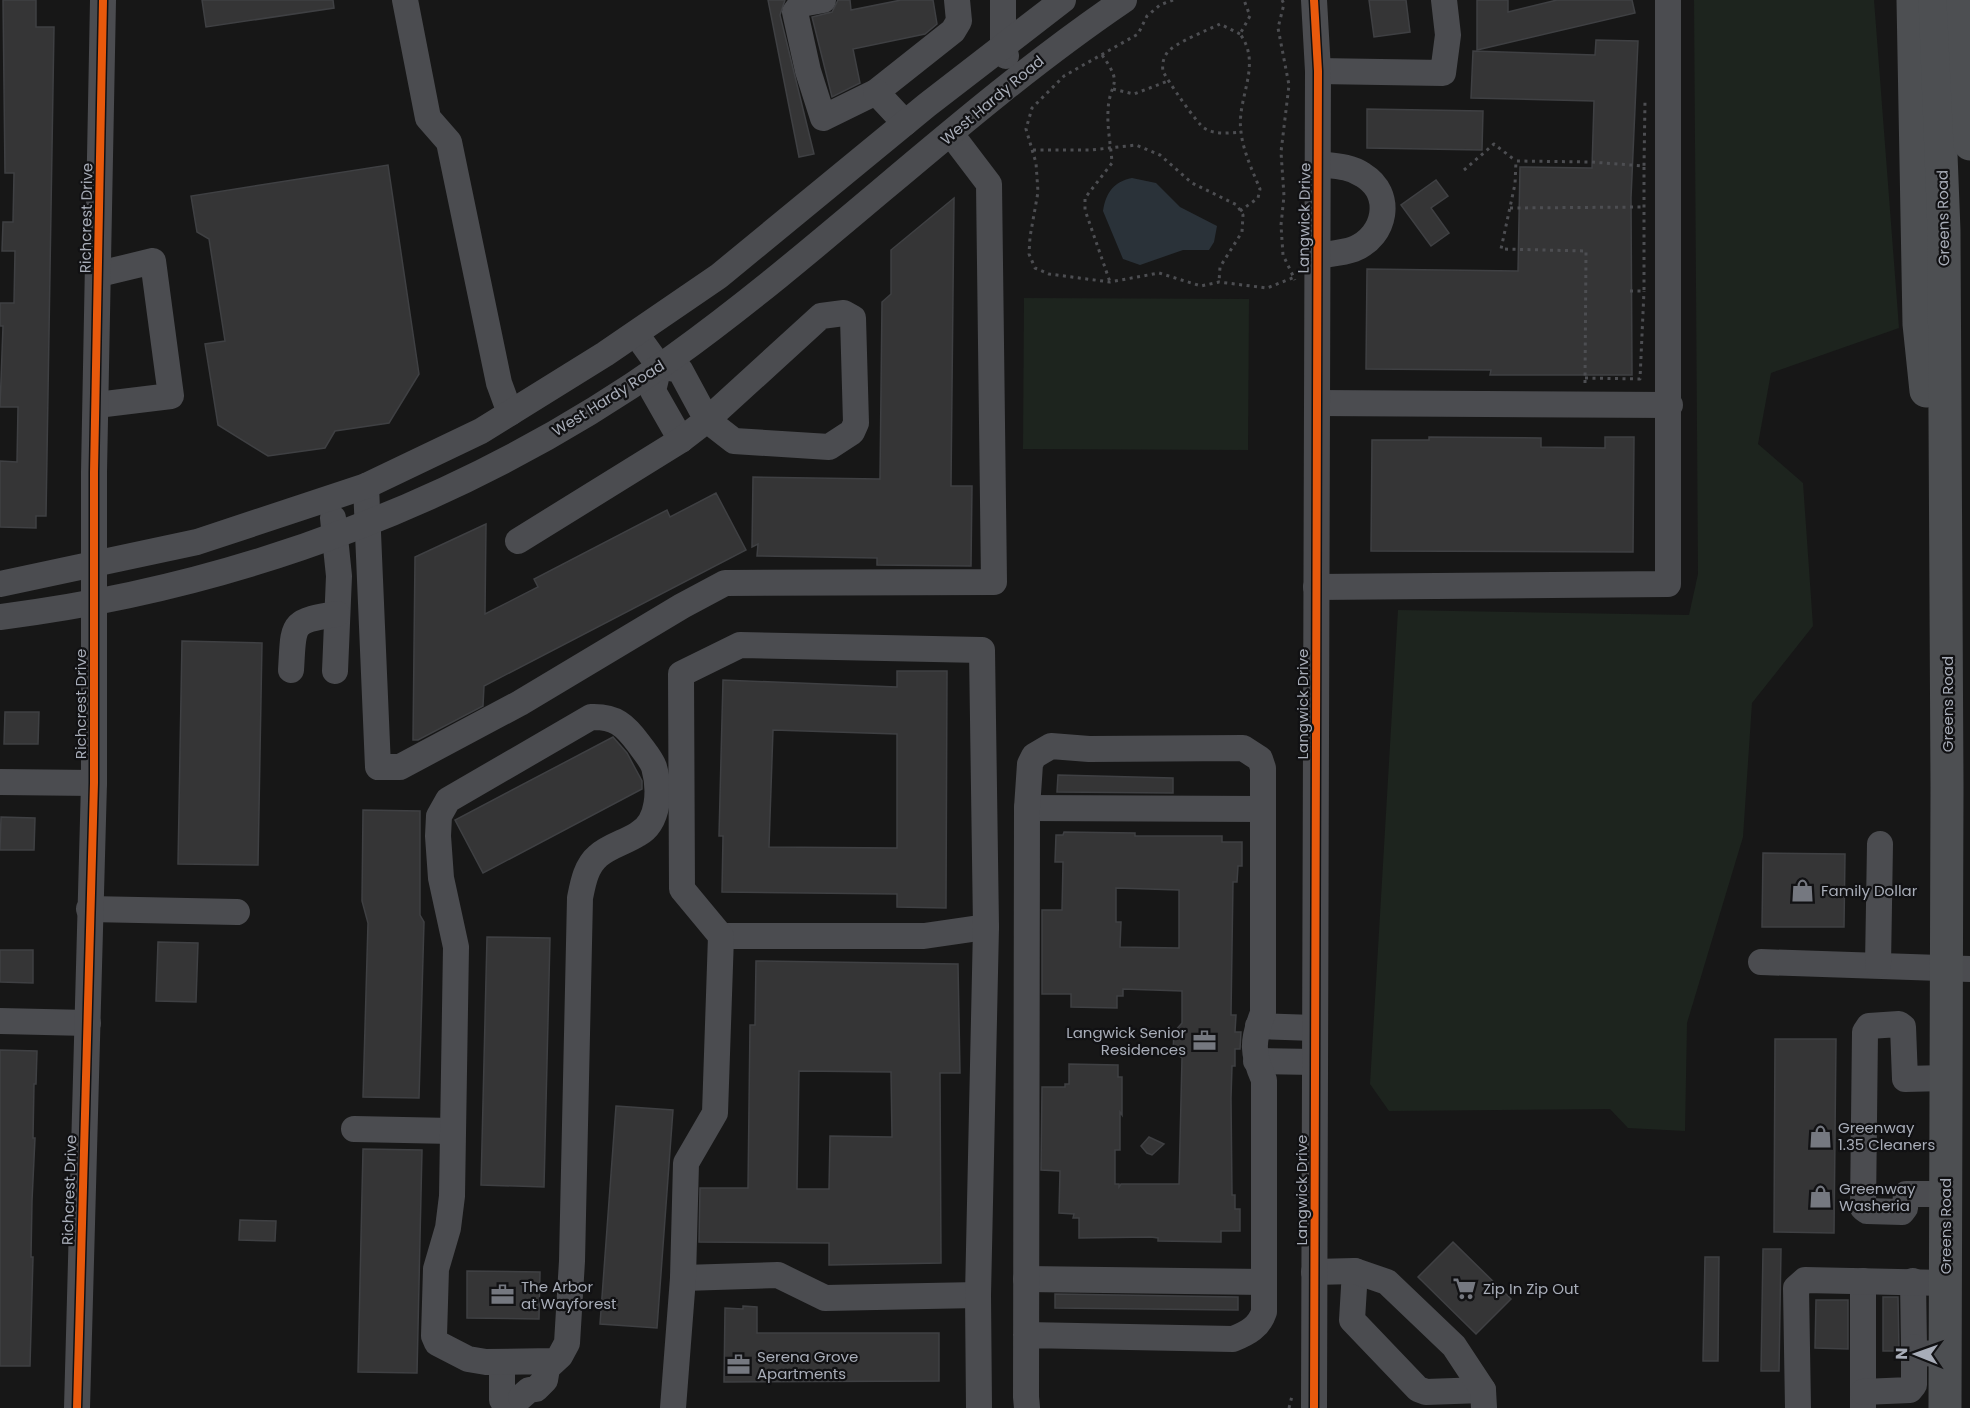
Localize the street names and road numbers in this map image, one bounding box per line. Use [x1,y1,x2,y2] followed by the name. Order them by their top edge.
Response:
[936,51,1048,149] street label: West Hardy Road
[1293,162,1315,274] street label: Langwick Drive
[75,163,97,273] street label: Richcrest Drive
[1932,170,1954,266] street label: Greens Road
[548,355,668,441] street label: West Hardy Road
[70,649,91,759] street label: Richcrest Drive
[1292,649,1313,759] street label: Langwick Drive
[1937,656,1958,752] street label: Greens Road
[57,1134,81,1246] street label: Richcrest Drive
[1291,1135,1312,1245] street label: Langwick Drive
[1935,1178,1956,1274] street label: Greens Road

